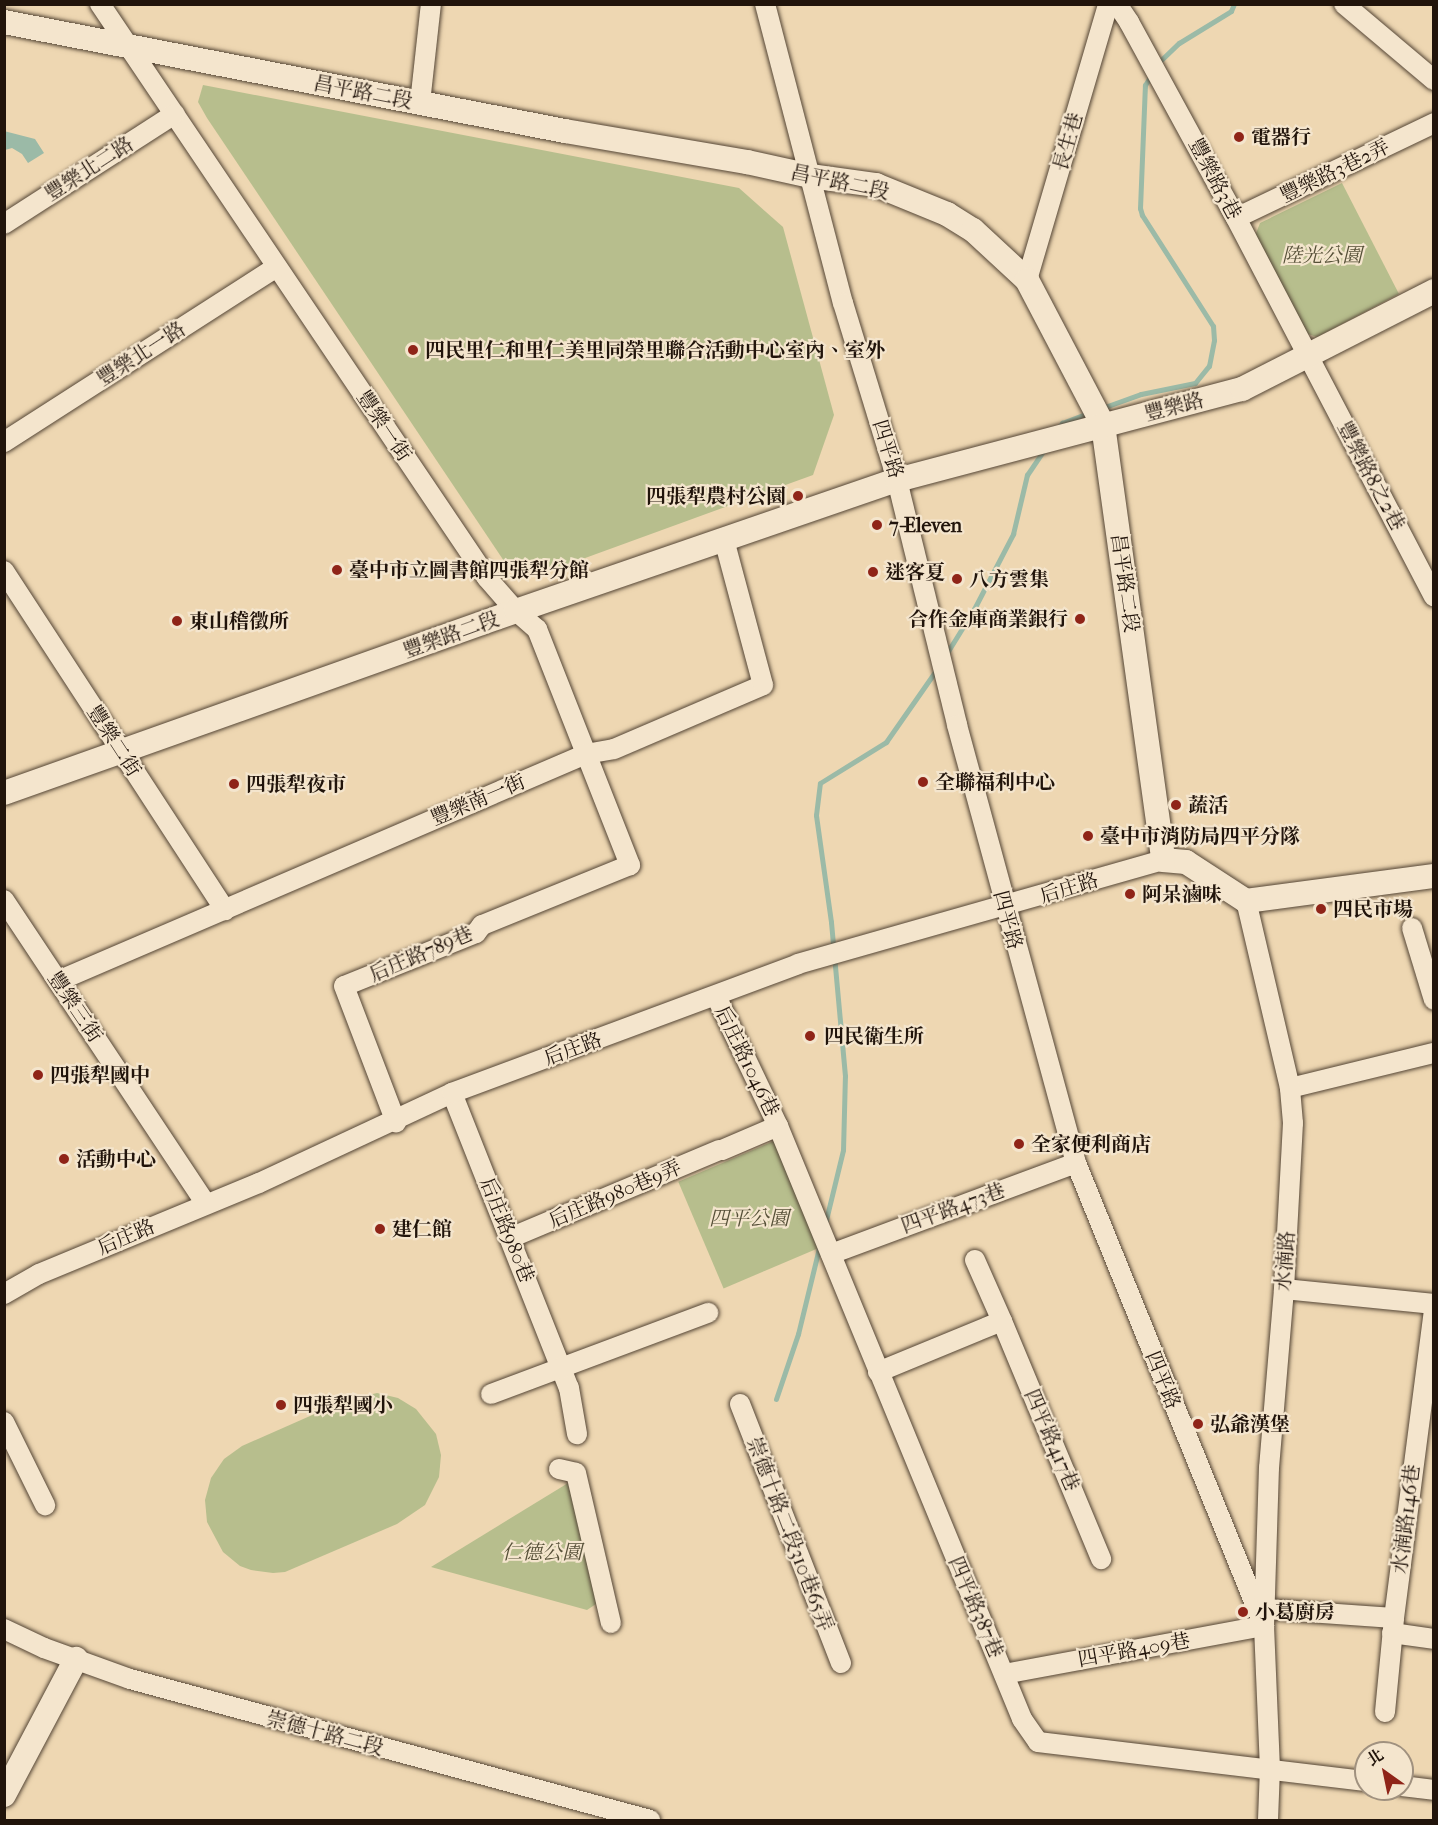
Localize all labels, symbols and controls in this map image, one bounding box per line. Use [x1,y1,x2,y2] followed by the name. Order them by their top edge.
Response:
[312,71,414,113] street label: 昌平路二段
[1048,110,1088,174] street label: 長生巷
[1251,125,1311,149] place label: 電器行
[1232,130,1246,144] marker: 電器行
[41,132,137,206] street label: 豐樂北二路
[1184,134,1246,224] street label: 豐樂路3巷
[1276,134,1394,208] street label: 豐樂路3巷2弄
[789,160,891,204] street label: 昌平路二段
[1282,243,1362,267] park label: 陸光公園
[93,317,189,391] street label: 豐樂北一路
[425,338,885,362] place label: 四民里仁和里仁美里同榮里聯合活動中心室內、室外
[406,343,420,357] marker: 四民里仁和里仁美里同榮里聯合活動中心室內、室外
[352,386,416,466] street label: 豐樂一街
[1142,388,1206,426] street label: 豐樂路
[868,417,908,481] street label: 四平路
[1332,417,1410,535] street label: 豐樂路8之2巷
[646,484,786,508] place label: 四張犁農村公園
[791,489,805,503] marker: 四張犁農村公園
[889,513,962,537] place label: 7-Eleven
[870,518,884,532] marker: 7-Eleven
[1106,532,1144,634] street label: 昌平路二段
[349,558,589,582] place label: 臺中市立圖書館四張犁分館
[885,560,945,584] place label: 迷客夏
[330,563,344,577] marker: 臺中市立圖書館四張犁分館
[866,565,880,579] marker: 迷客夏
[969,567,1049,591] place label: 八方雲集
[950,572,964,586] marker: 八方雲集
[400,607,502,663] street label: 豐樂路二段
[908,607,1068,631] place label: 合作金庫商業銀行
[189,609,289,633] place label: 東山稽徵所
[1073,612,1087,626] marker: 合作金庫商業銀行
[170,614,184,628] marker: 東山稽徵所
[82,701,146,781] street label: 豐樂二街
[427,769,529,831] street label: 豐樂南一街
[935,770,1055,794] place label: 全聯福利中心
[246,772,346,796] place label: 四張犁夜市
[916,775,930,789] marker: 全聯福利中心
[227,777,241,791] marker: 四張犁夜市
[1188,793,1228,817] place label: 蔬活
[1169,798,1183,812] marker: 蔬活
[1100,824,1300,848] place label: 臺中市消防局四平分隊
[1081,829,1095,843] marker: 臺中市消防局四平分隊
[1037,868,1101,908] street label: 后庄路
[1142,882,1222,906] place label: 阿呆滷味
[1123,887,1137,901] marker: 阿呆滷味
[989,888,1027,952] street label: 四平路
[1333,897,1413,921] place label: 四民市場
[1314,902,1328,916] marker: 四民市場
[366,921,476,987] street label: 后庄路789巷
[43,967,107,1047] street label: 豐樂三街
[710,1002,784,1120] street label: 后庄路1046巷
[824,1024,924,1048] place label: 四民衛生所
[541,1027,605,1071] street label: 后庄路
[801,1027,819,1045] marker: 四民衛生所
[50,1063,150,1087] place label: 四張犁國中
[31,1068,45,1082] marker: 四張犁國中
[1031,1132,1151,1156] place label: 全家便利商店
[1012,1137,1026,1151] marker: 全家便利商店
[76,1147,156,1171] place label: 活動中心
[57,1152,71,1166] marker: 活動中心
[545,1155,685,1233] street label: 后庄路980巷9弄
[475,1174,539,1286] street label: 后庄路980巷
[898,1178,1008,1238] street label: 四平路473巷
[709,1206,789,1230] park label: 四平公園
[94,1214,158,1260] street label: 后庄路
[392,1217,452,1241] place label: 建仁館
[373,1222,387,1236] marker: 建仁館
[1271,1230,1299,1292] street label: 水湳路
[1141,1348,1185,1412] street label: 四平路
[1020,1385,1084,1495] street label: 四平路417巷
[293,1393,393,1417] place label: 四張犁國小
[274,1398,288,1412] marker: 四張犁國小
[1210,1412,1290,1436] place label: 弘爺漢堡
[1191,1417,1205,1431] marker: 弘爺漢堡
[742,1434,838,1634] street label: 崇德十路二段310巷65弄
[1387,1463,1425,1575] street label: 水湳路146巷
[502,1540,582,1564] park label: 仁德公園
[944,1553,1008,1661] street label: 四平路387巷
[1255,1600,1335,1624] place label: 小葛廚房
[1236,1605,1250,1619] marker: 小葛廚房
[1076,1628,1192,1672] street label: 四平路409巷
[264,1706,386,1760] street label: 崇德十路二段
[1354,1741,1414,1801] north arrow
[1363,1745,1387,1769] text: 北

